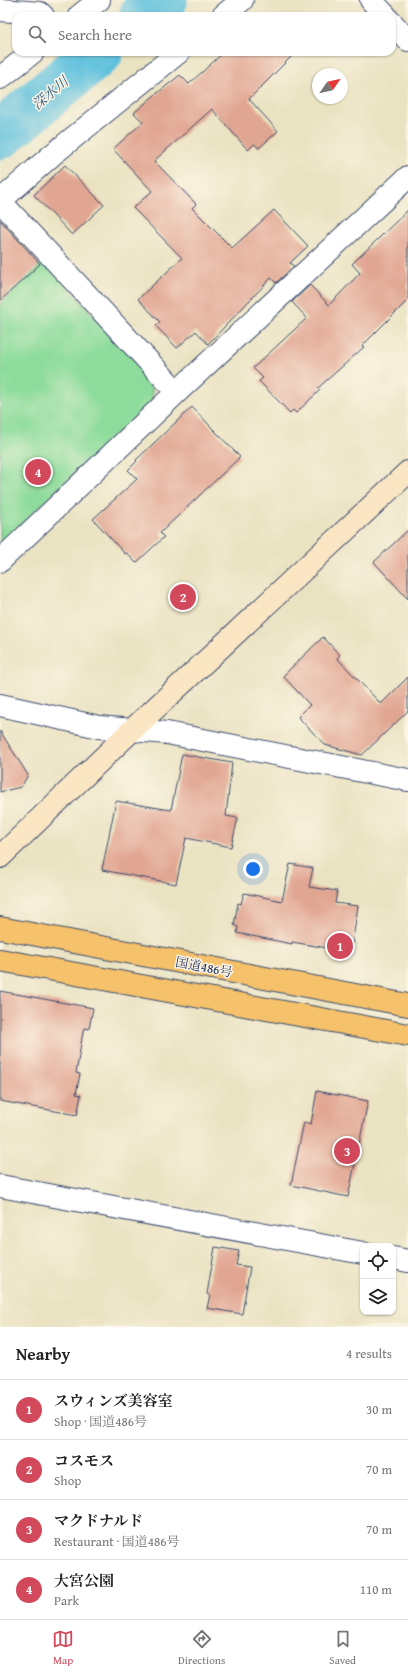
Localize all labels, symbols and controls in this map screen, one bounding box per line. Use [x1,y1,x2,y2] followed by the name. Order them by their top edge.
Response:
[12,12,396,56] search box
[26,23,48,45] icon: search
[58,24,132,45] text: Search here
[312,68,348,104] north arrow
[27,71,74,114] water label: 深水川
[25,457,51,487] pin: 4
[170,582,196,612] pin: 2
[243,859,263,879] your location
[327,931,353,961] pin: 1
[174,952,234,982] street label: 国道486号
[334,1136,360,1166] pin: 3
[360,1243,396,1315] map controls
[360,1243,396,1279] button: locate
[360,1279,396,1315] button: layers
[16,1341,70,1366] text: Nearby
[346,1344,392,1363] text: 4 results
[54,1390,173,1411] text: スウィンズ美容室
[26,1400,32,1419] text: 1
[366,1400,392,1419] text: 30 m
[54,1412,147,1431] text: Shop · 国道486号
[54,1450,114,1471] text: コスモス
[26,1460,32,1479] text: 2
[366,1460,392,1479] text: 70 m
[54,1471,81,1490] text: Shop
[54,1510,143,1531] text: マクドナルド
[26,1520,32,1539] text: 3
[366,1520,392,1539] text: 70 m
[54,1532,179,1551] text: Restaurant · 国道486号
[54,1570,114,1591] text: 大宮公園
[26,1580,32,1599] text: 4
[360,1580,392,1599] text: 110 m
[54,1591,79,1610] text: Park
[52,1628,74,1668] tab: Map
[178,1628,225,1668] tab: Directions
[329,1628,356,1668] tab: Saved

